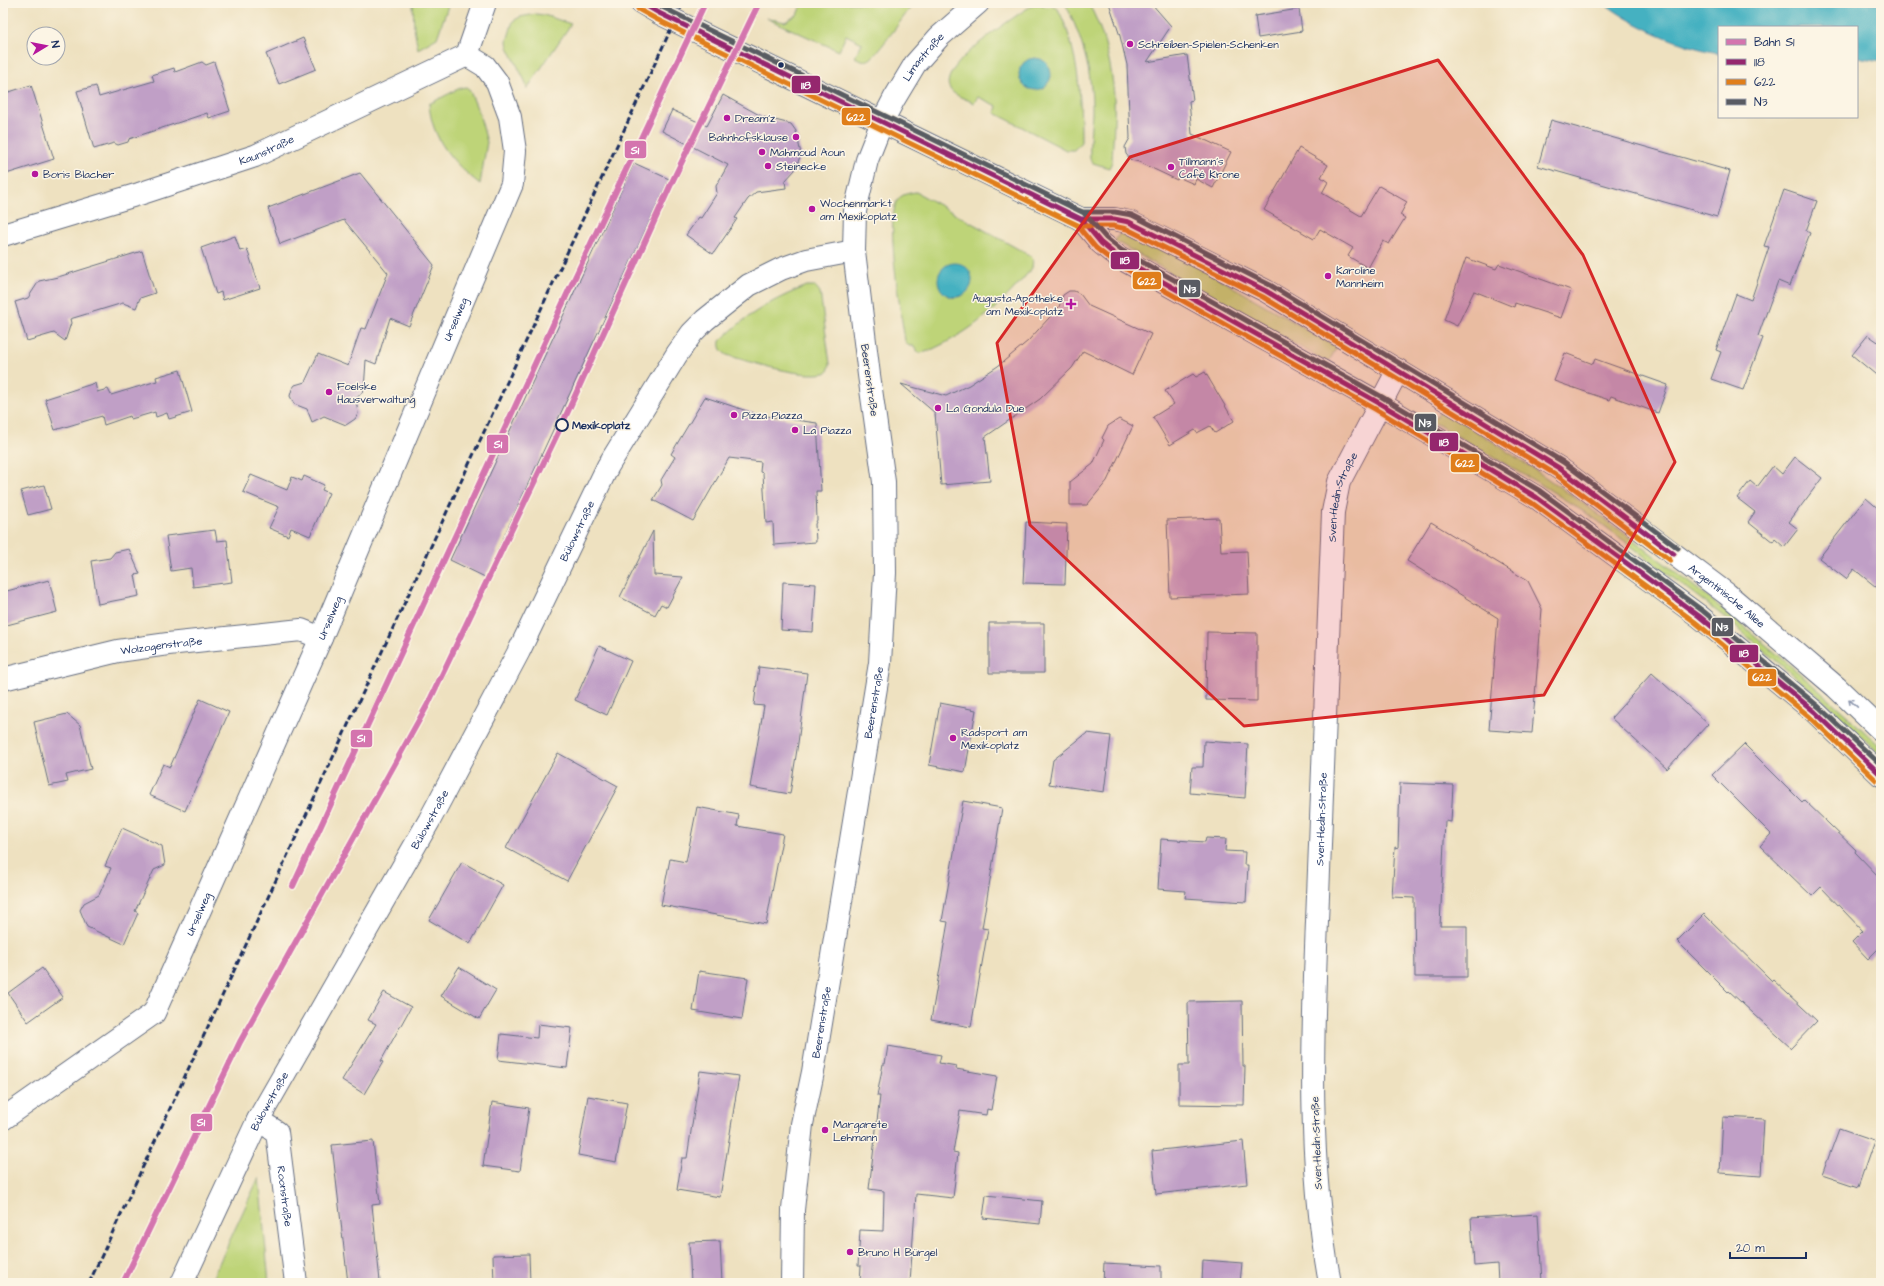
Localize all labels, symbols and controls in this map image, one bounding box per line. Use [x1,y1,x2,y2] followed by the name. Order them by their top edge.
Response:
[26,26,66,66] north arrow
[1718,26,1858,118] legend
[899,29,947,84] street label: Limastraße
[1754,34,1795,51] text: Bahn S1
[1138,37,1279,52] place label: Schreiben-Spielen-Schenken
[1125,39,1135,49] marker: Schreiben-Spielen-Schenken
[47,40,63,49] text: N
[1754,54,1765,71] text: 118
[776,60,786,70] unlabelled marker
[1754,74,1775,91] text: 622
[791,75,821,94] line badge: 118
[801,78,812,93] text: 118
[1754,94,1768,111] text: N3
[841,107,871,126] line badge: 622
[846,110,866,125] text: 622
[735,111,776,126] place label: Dream'z
[722,113,732,123] marker: Dream'z
[709,130,788,145] place label: Bahnhofsklause
[237,131,297,169] street label: Kaunstraße
[791,132,801,142] marker: Bahnhofsklause
[624,140,647,159] line badge: S1
[630,143,640,158] text: S1
[770,145,845,160] place label: Mahmoud Aoun
[757,147,767,157] marker: Mahmoud Aoun
[1179,154,1240,182] place label: Tillmann's Café Krone
[776,159,826,174] place label: Steinecke
[763,161,773,171] marker: Steinecke
[1166,162,1176,172] marker: Tillmann's Café Krone
[43,167,114,182] place label: Boris Blacher
[30,169,40,179] marker: Boris Blacher
[820,196,897,224] place label: Wochenmarkt am Mexikoplatz
[807,204,817,214] marker: Wochenmarkt am Mexikoplatz
[1110,251,1140,270] line badge: 118
[1120,253,1131,268] text: 118
[1336,263,1384,291] place label: Karoline Mannheim
[1132,271,1162,290] line badge: 622
[1323,271,1333,281] marker: Karoline Mannheim
[1137,274,1157,289] text: 622
[1178,279,1201,298] line badge: N3
[1184,282,1197,297] text: N3
[972,291,1064,319] place label: Augusta-Apotheke am Mexikoplatz
[440,295,473,343] street label: Urselweg
[1066,299,1076,309] marker: Augusta-Apotheke am Mexikoplatz
[857,343,882,417] street label: Beerenstraße
[337,379,416,408] place label: Foelske Hausverwaltung
[324,387,334,397] marker: Foelske Hausverwaltung
[946,401,1025,416] place label: La Gondula Due
[933,403,943,413] marker: La Gondula Due
[742,408,803,423] place label: Pizza Piazza
[729,410,739,420] marker: Pizza Piazza
[1414,413,1437,432] line badge: N3
[1419,416,1432,431] text: N3
[555,418,569,432] marker: Mexikoplatz
[572,418,631,434] place label: Mexikoplatz
[803,423,852,438] place label: La Piazza
[790,425,800,435] marker: La Piazza
[1429,432,1459,452] line badge: 118
[486,434,509,454] line badge: S1
[1439,435,1450,450] text: 118
[493,437,503,452] text: S1
[1325,450,1361,542] street label: Sven-Hedin-Straße
[1450,453,1480,473] line badge: 622
[1455,456,1475,471] text: 622
[556,498,598,564] street label: Bülowstraße
[1685,561,1768,631] street label: Argentinische Allee
[314,593,347,642] street label: Urselweg
[1711,617,1734,637] line badge: N3
[1716,620,1729,635] text: N3
[119,633,203,659] street label: Wolzogenstraße
[1729,644,1759,663] line badge: 118
[1739,646,1750,661] text: 118
[861,665,887,740] street label: Beerenstraße
[1747,668,1777,687] line badge: 622
[1752,670,1772,685] text: 622
[1848,698,1858,708] one-way arrow
[961,725,1027,753] place label: Radsport am Mexikoplatz
[350,729,373,748] line badge: S1
[356,731,366,746] text: S1
[948,733,958,743] marker: Radsport am Mexikoplatz
[1312,772,1331,866] street label: Sven-Hedin-Straße
[407,787,452,852] street label: Bülowstraße
[182,890,216,938] street label: Urselweg
[808,985,835,1059] street label: Beerenstraße
[247,1069,292,1133] street label: Bülowstraße
[1307,1096,1326,1190] street label: Sven-Hedin-Straße
[190,1113,213,1132] line badge: S1
[196,1115,206,1130] text: S1
[833,1117,888,1145] place label: Margarete Lehmann
[820,1125,830,1135] marker: Margarete Lehmann
[273,1165,296,1227] street label: Roonstraße
[1730,1234,1806,1260] scale bar
[1736,1240,1765,1257] text: 20 m
[858,1245,938,1261] place label: Bruno H Bürgel
[845,1247,855,1257] marker: Bruno H Bürgel

